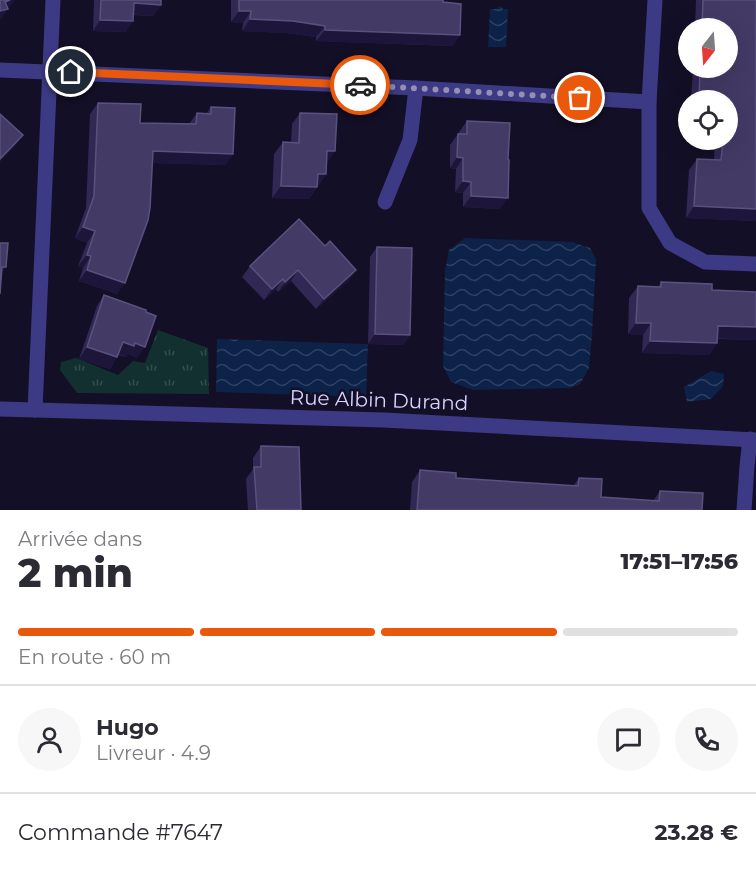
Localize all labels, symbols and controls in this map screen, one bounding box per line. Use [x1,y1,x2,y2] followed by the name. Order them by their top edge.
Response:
[678,18,738,78] north arrow
[678,18,738,150] map controls
[45,46,96,97] pin
[54,55,87,88] icon: home
[330,55,390,115] courier
[344,69,377,102] icon: car
[554,72,605,123] pin
[563,81,596,114] icon: bag
[678,90,738,150] button: locate
[289,385,469,415] street label: Rue Albin Durand
[18,527,142,551] text: Arrivée dans
[620,548,738,575] text: 17:51–17:56
[18,549,133,597] text: 2 min
[18,645,171,669] text: En route · 60 m
[18,708,81,771] button: person
[597,708,660,771] button: chat
[675,708,738,771] button: phone
[96,714,159,741] text: Hugo
[96,741,211,765] text: Livreur · 4.9
[18,819,223,846] text: Commande #7647
[654,819,738,846] text: 23.28 €

